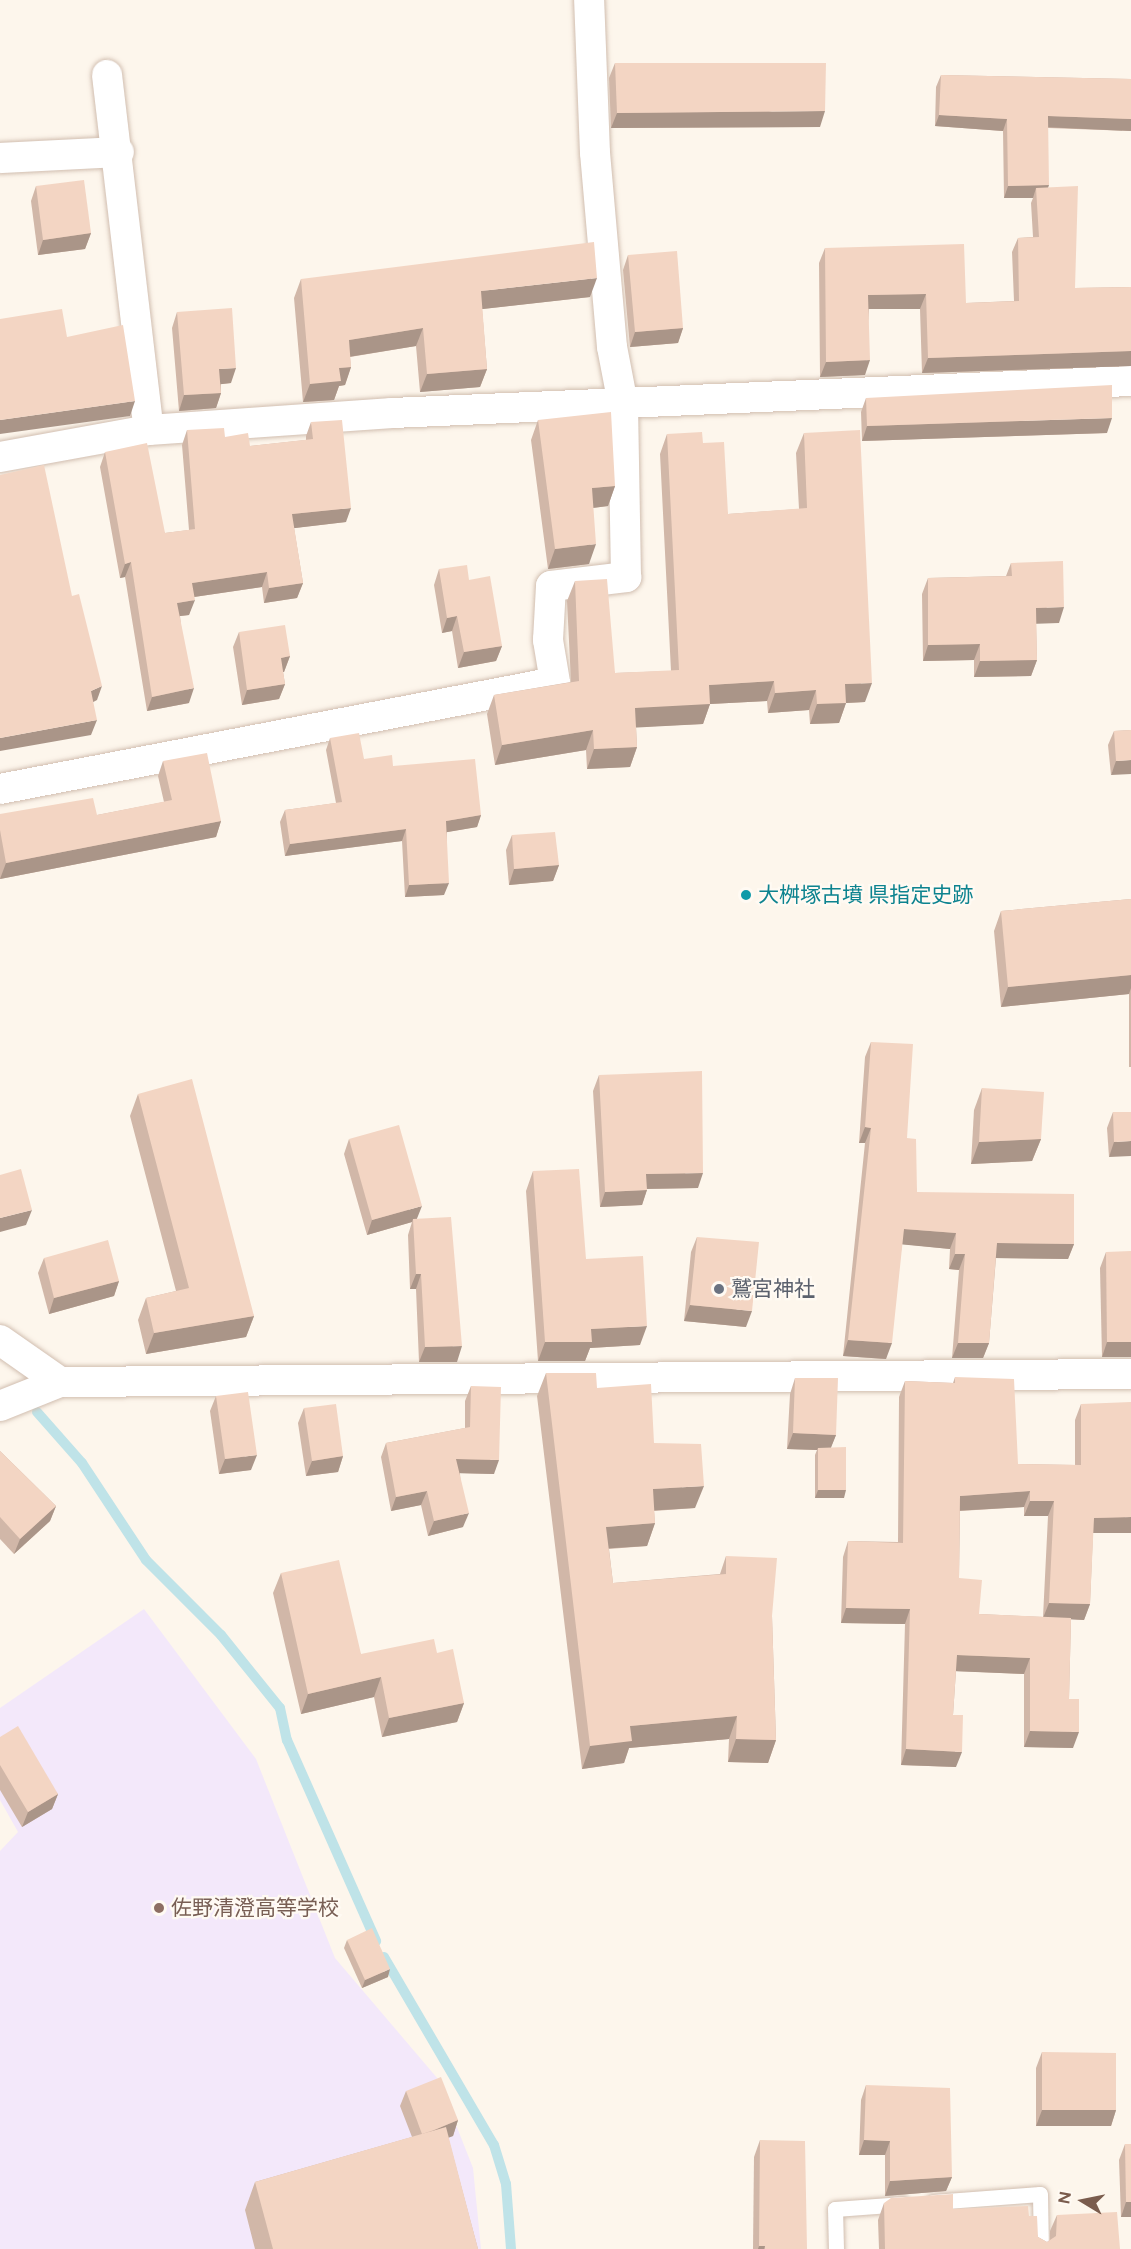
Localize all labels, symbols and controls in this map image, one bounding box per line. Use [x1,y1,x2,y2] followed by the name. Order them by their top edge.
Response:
[758,882,973,908] place label: 大桝塚古墳 県指定史跡
[739,888,753,902] marker: 大桝塚古墳 県指定史跡
[731,1276,815,1302] place label: 鷲宮神社
[712,1282,726,1296] marker: 鷲宮神社
[171,1895,339,1921] place label: 佐野清澄高等学校
[152,1901,166,1915] marker: 佐野清澄高等学校
[1053,2171,1113,2231] north arrow
[1054,2190,1075,2206] text: N

